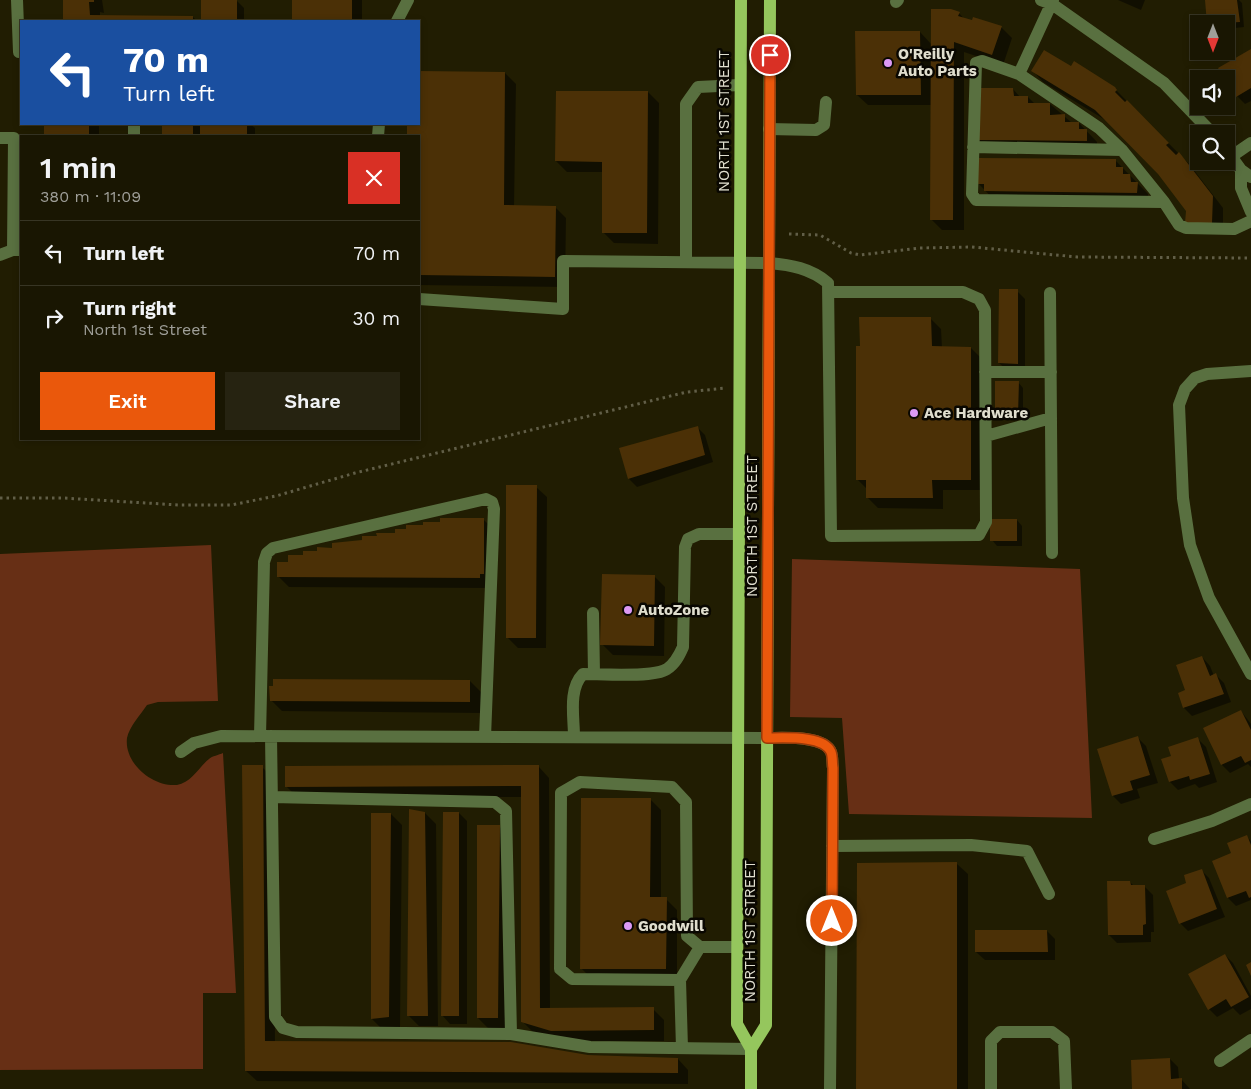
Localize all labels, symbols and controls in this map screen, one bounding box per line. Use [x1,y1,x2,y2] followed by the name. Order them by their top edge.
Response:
[1190,15,1235,60] north arrow
[1190,15,1235,170] map controls
[749,34,791,76] pin
[123,39,209,81] text: 70 m
[40,40,105,105] icon: left
[756,41,784,69] icon: arrive
[898,45,977,80] place label: O'Reilly Auto Parts
[715,50,733,192] street label: NORTH 1ST STREET
[882,57,894,69] marker: O'Reilly Auto Parts
[1190,70,1235,115] button: sound
[123,81,215,106] text: Turn left
[1190,125,1235,170] button: search
[40,150,117,185] text: 1 min
[348,152,400,204] button: close
[40,187,141,206] text: 380 m · 11:09
[40,239,68,267] icon: left
[83,242,164,265] text: Turn left
[353,242,400,265] text: 70 m
[83,297,176,320] text: Turn right
[40,304,68,332] icon: right
[353,307,400,330] text: 30 m
[83,320,207,339] text: North 1st Street
[40,372,215,430] button: Exit
[225,372,400,430] button: Share
[924,404,1028,422] place label: Ace Hardware
[908,407,920,419] marker: Ace Hardware
[743,455,761,597] street label: NORTH 1ST STREET
[638,601,709,619] place label: AutoZone
[622,604,634,616] marker: AutoZone
[741,860,759,1002] street label: NORTH 1ST STREET
[805,894,857,946] position arrow
[638,917,704,935] place label: Goodwill
[622,920,634,932] marker: Goodwill

